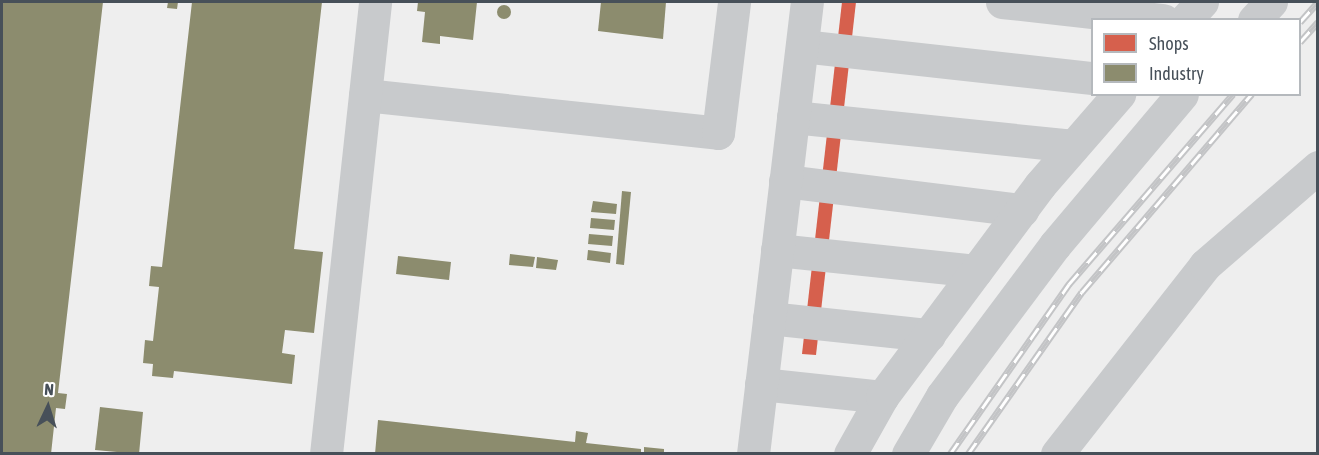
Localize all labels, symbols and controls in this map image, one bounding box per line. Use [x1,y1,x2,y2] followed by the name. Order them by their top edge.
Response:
[1091,18,1301,96] legend
[1149,33,1189,54] text: Shops
[1149,63,1204,84] text: Industry
[18,377,78,437] north arrow
[44,380,55,398] text: N

